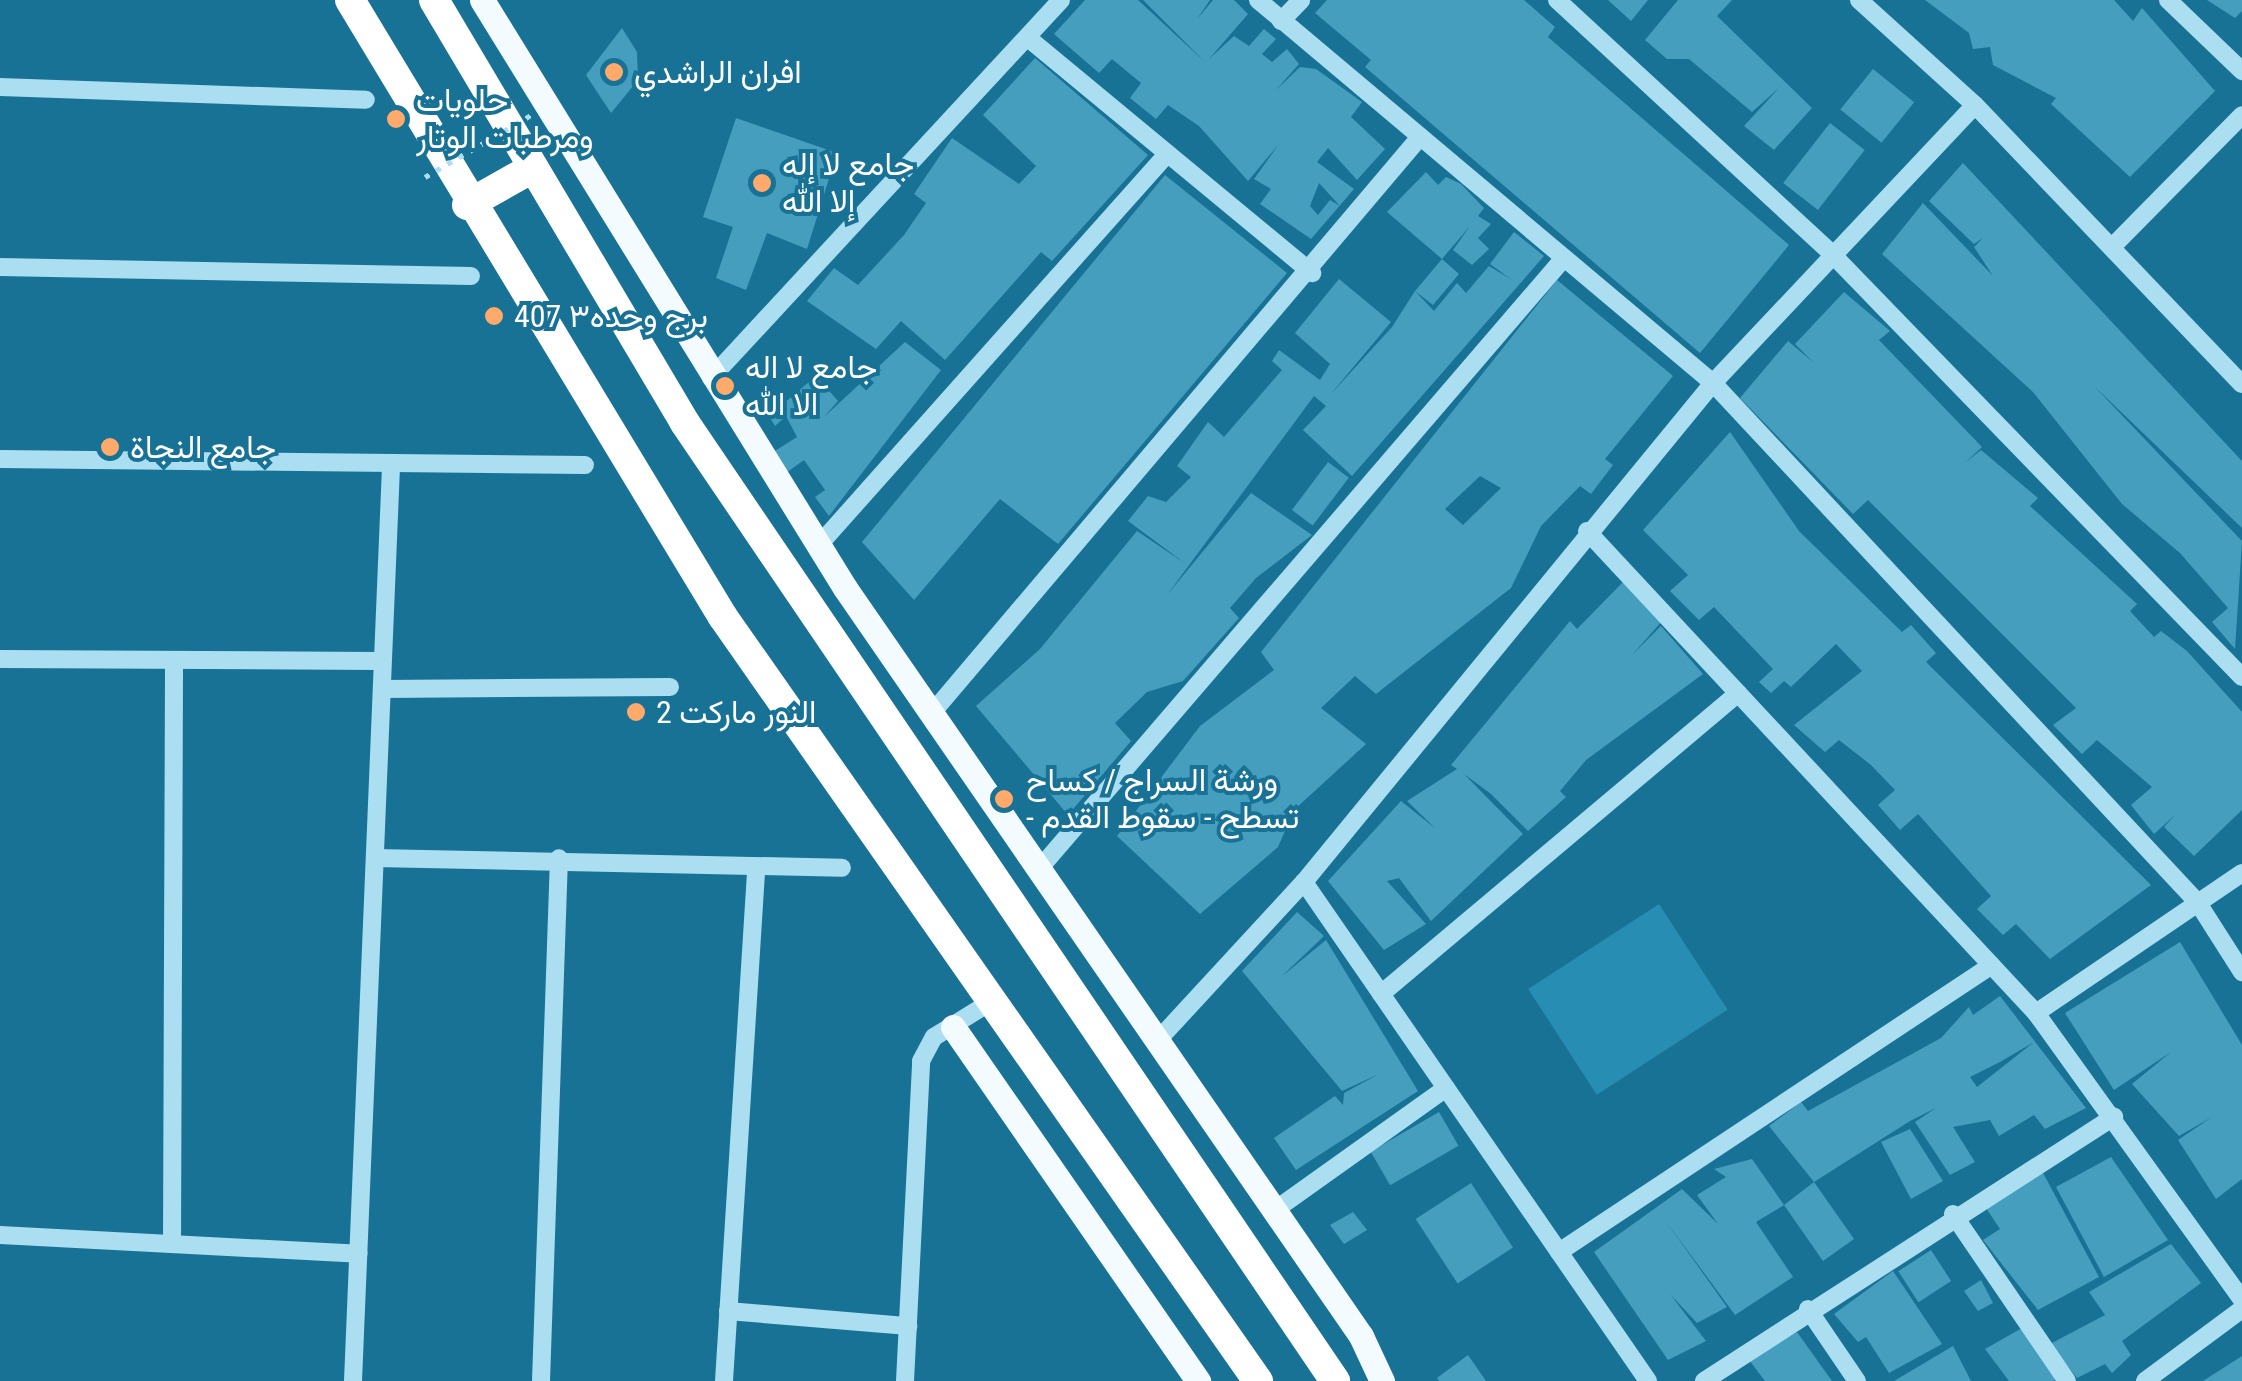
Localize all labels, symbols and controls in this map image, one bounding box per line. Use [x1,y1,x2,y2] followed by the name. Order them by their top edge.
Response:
[634,53,802,91] place label: افران الراشدي
[603,61,625,83] marker: افران الراشدي
[416,82,594,157] place label: حلويات ومرطبات الوتار
[385,108,407,130] marker: حلويات ومرطبات الوتار
[782,146,914,221] place label: جامع لا إله إلا الله
[751,172,773,194] marker: جامع لا إله إلا الله
[514,297,708,335] place label: برج وحده٣ 407
[483,305,505,327] marker: برج وحده٣ 407
[745,349,877,424] place label: جامع لا اله الا الله
[714,375,736,397] marker: جامع لا اله الا الله
[130,428,276,466] place label: جامع النجاة
[99,436,121,458] marker: جامع النجاة
[656,693,816,731] place label: النور ماركت 2
[625,701,647,723] marker: النور ماركت 2
[1026,762,1299,837] place label: ورشة السراج / كساح - تسطح - سقوط القدم
[991,786,1017,812] marker: ورشة السراج / كساح - تسطح - سقوط القدم

